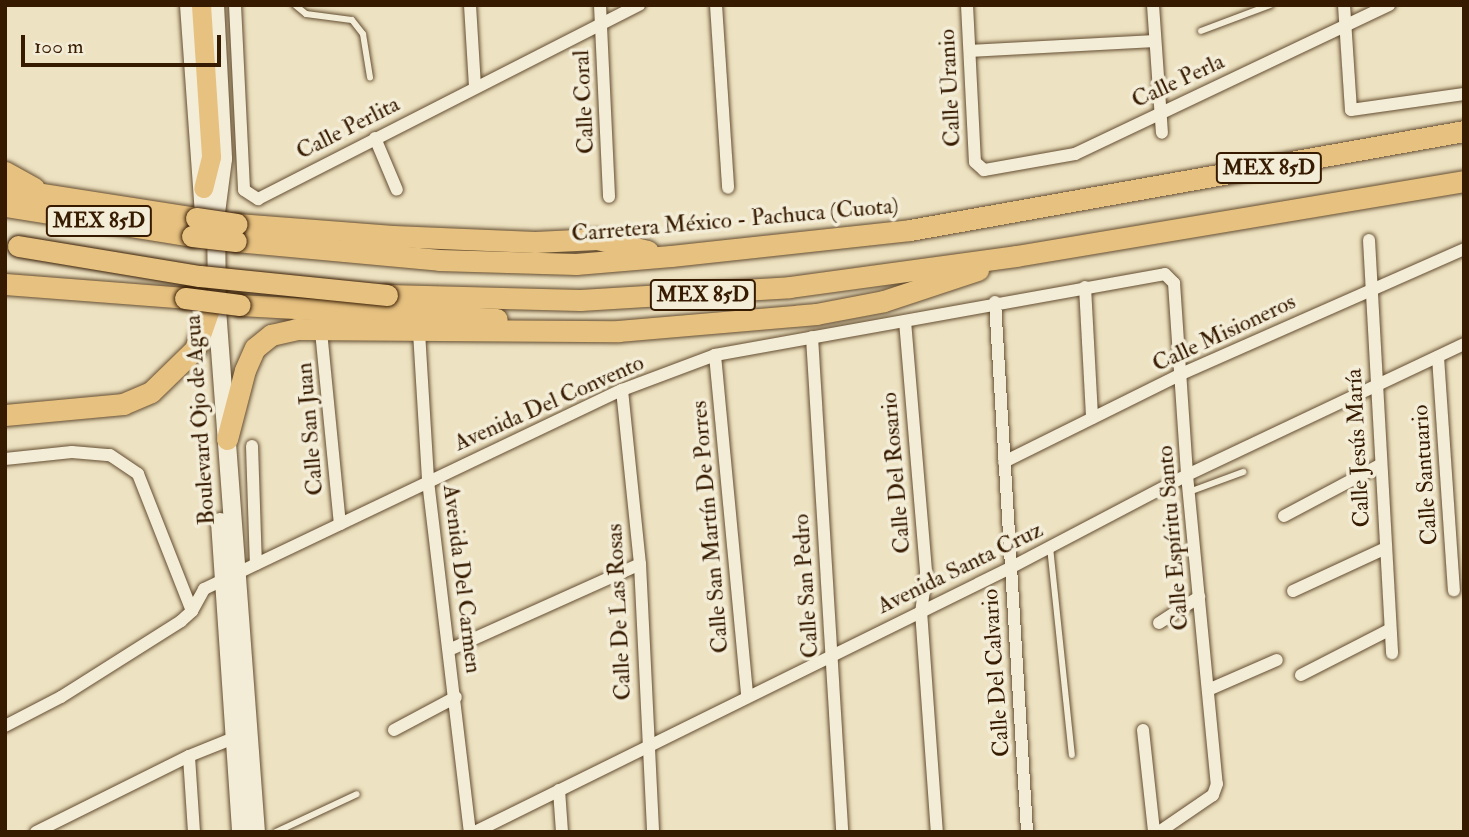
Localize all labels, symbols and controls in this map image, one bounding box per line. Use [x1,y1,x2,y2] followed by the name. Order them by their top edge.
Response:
[24,21,224,65] scale bar
[933,28,967,148] street label: Calle Uranio
[34,33,84,60] text: 100 m
[1127,48,1229,114] street label: Calle Perla
[567,49,601,155] street label: Calle Coral
[292,90,404,166] street label: Calle Perlita
[1215,150,1323,186] road number: MEX 85D
[570,192,900,248] street label: Carretera México - Pachuca (Cuota)
[45,204,153,238] road number: MEX 85D
[649,278,757,312] road number: MEX 85D
[1148,288,1300,378] street label: Calle Misioneros
[179,314,221,526] street label: Boulevard Ojo de Agua
[450,349,648,457] street label: Avenida Del Convento
[290,361,330,497] street label: Calle San Juan
[1340,368,1376,528] street label: Calle Jesús María
[875,391,917,555] street label: Calle Del Rosario
[685,400,735,654] street label: Calle San Martín De Porres
[1406,404,1444,546] street label: Calle Santuario
[1151,444,1195,632] street label: Calle Espíritu Santo
[437,483,487,675] street label: Avenida Del Carmen
[787,513,825,659] street label: Calle San Pedro
[873,516,1047,620] street label: Avenida Santa Cruz
[601,523,637,701] street label: Calle De Las Rosas
[976,588,1016,758] street label: Calle Del Calvario

